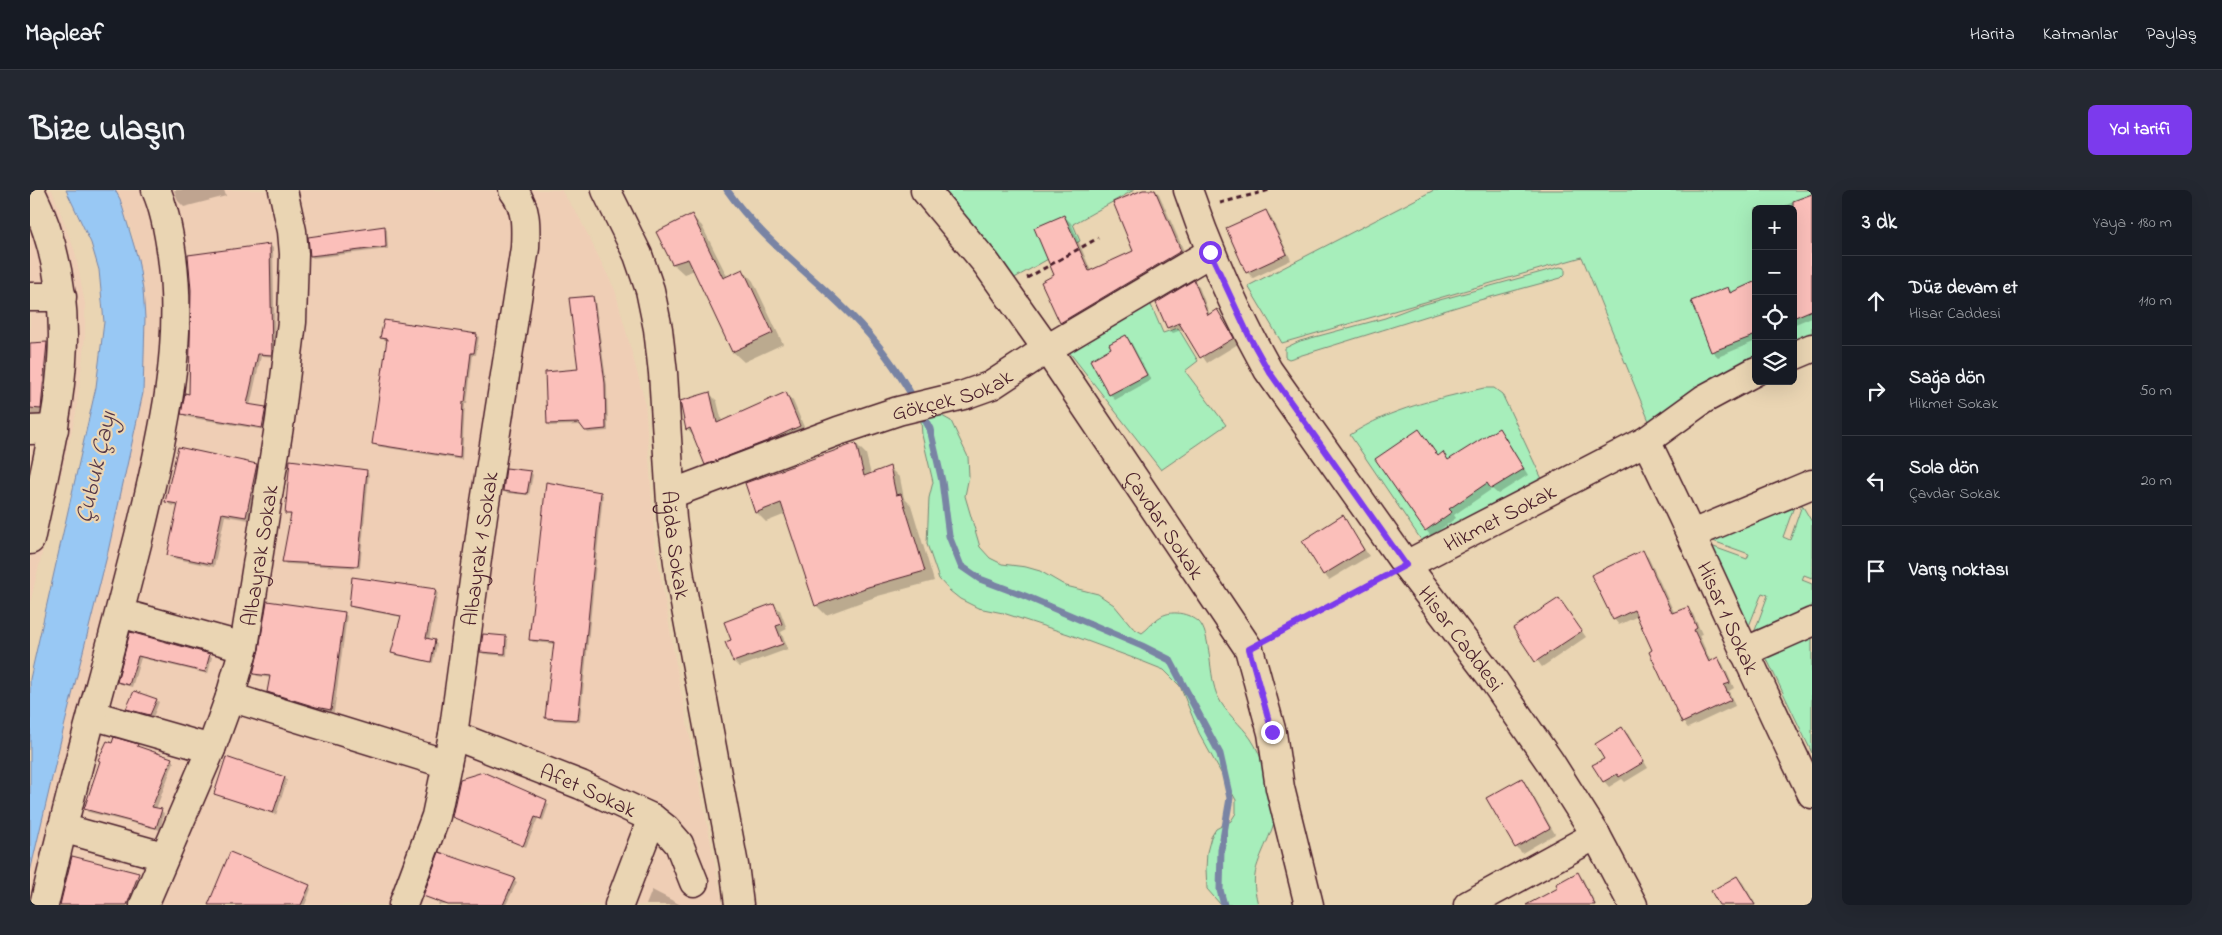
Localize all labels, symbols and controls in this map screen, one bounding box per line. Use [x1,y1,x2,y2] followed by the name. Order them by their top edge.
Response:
[25,17,104,52] text: Mapleaf
[1970,22,2015,48] text: Harita
[2043,22,2118,48] text: Katmanlar
[2146,22,2197,48] text: Paylaş
[30,105,185,156] text: Bize ulaşın
[2088,105,2192,155] button: Yol tarifi
[1752,205,1797,385] map controls
[1752,205,1797,250] button: +
[1862,208,1897,238] text: 3 dk
[2093,211,2172,235] text: Yaya · 180 m
[1199,241,1222,264] route start
[1752,250,1797,295] button: −
[1909,275,2018,302] text: Düz devam et
[1862,287,1890,315] icon: ahead
[2138,289,2172,313] text: 110 m
[1752,295,1797,340] button: locate
[1909,302,2001,326] text: Hisar Caddesi
[1752,340,1797,385] button: layers
[889,362,1020,431] street label: Gökçek Sokak
[1909,365,1985,392] text: Sağa dön
[1862,377,1890,405] icon: right
[2140,379,2172,403] text: 50 m
[1909,392,1998,416] text: Hikmet Sokak
[68,408,127,527] water label: Çubuk Çayı
[1909,455,1979,482] text: Sola dön
[1114,465,1211,587] street label: Çavdar Sokak
[1862,467,1890,495] icon: left
[455,469,509,628] street label: Albayrak 1 Sokak
[2141,469,2172,493] text: 20 m
[1439,477,1563,562] street label: Hikmet Sokak
[235,482,289,629] street label: Albayrak Sokak
[1909,482,2000,506] text: Çavdar Sokak
[651,490,697,603] street label: Ağda Sokak
[1687,557,1766,681] street label: Hisar 1 Sokak
[1862,557,1890,585] icon: arrive
[1909,557,2009,584] text: Varış noktası
[1408,580,1510,699] street label: Hisar Caddesi
[1261,721,1284,744] route end
[534,757,641,828] street label: Afet Sokak

